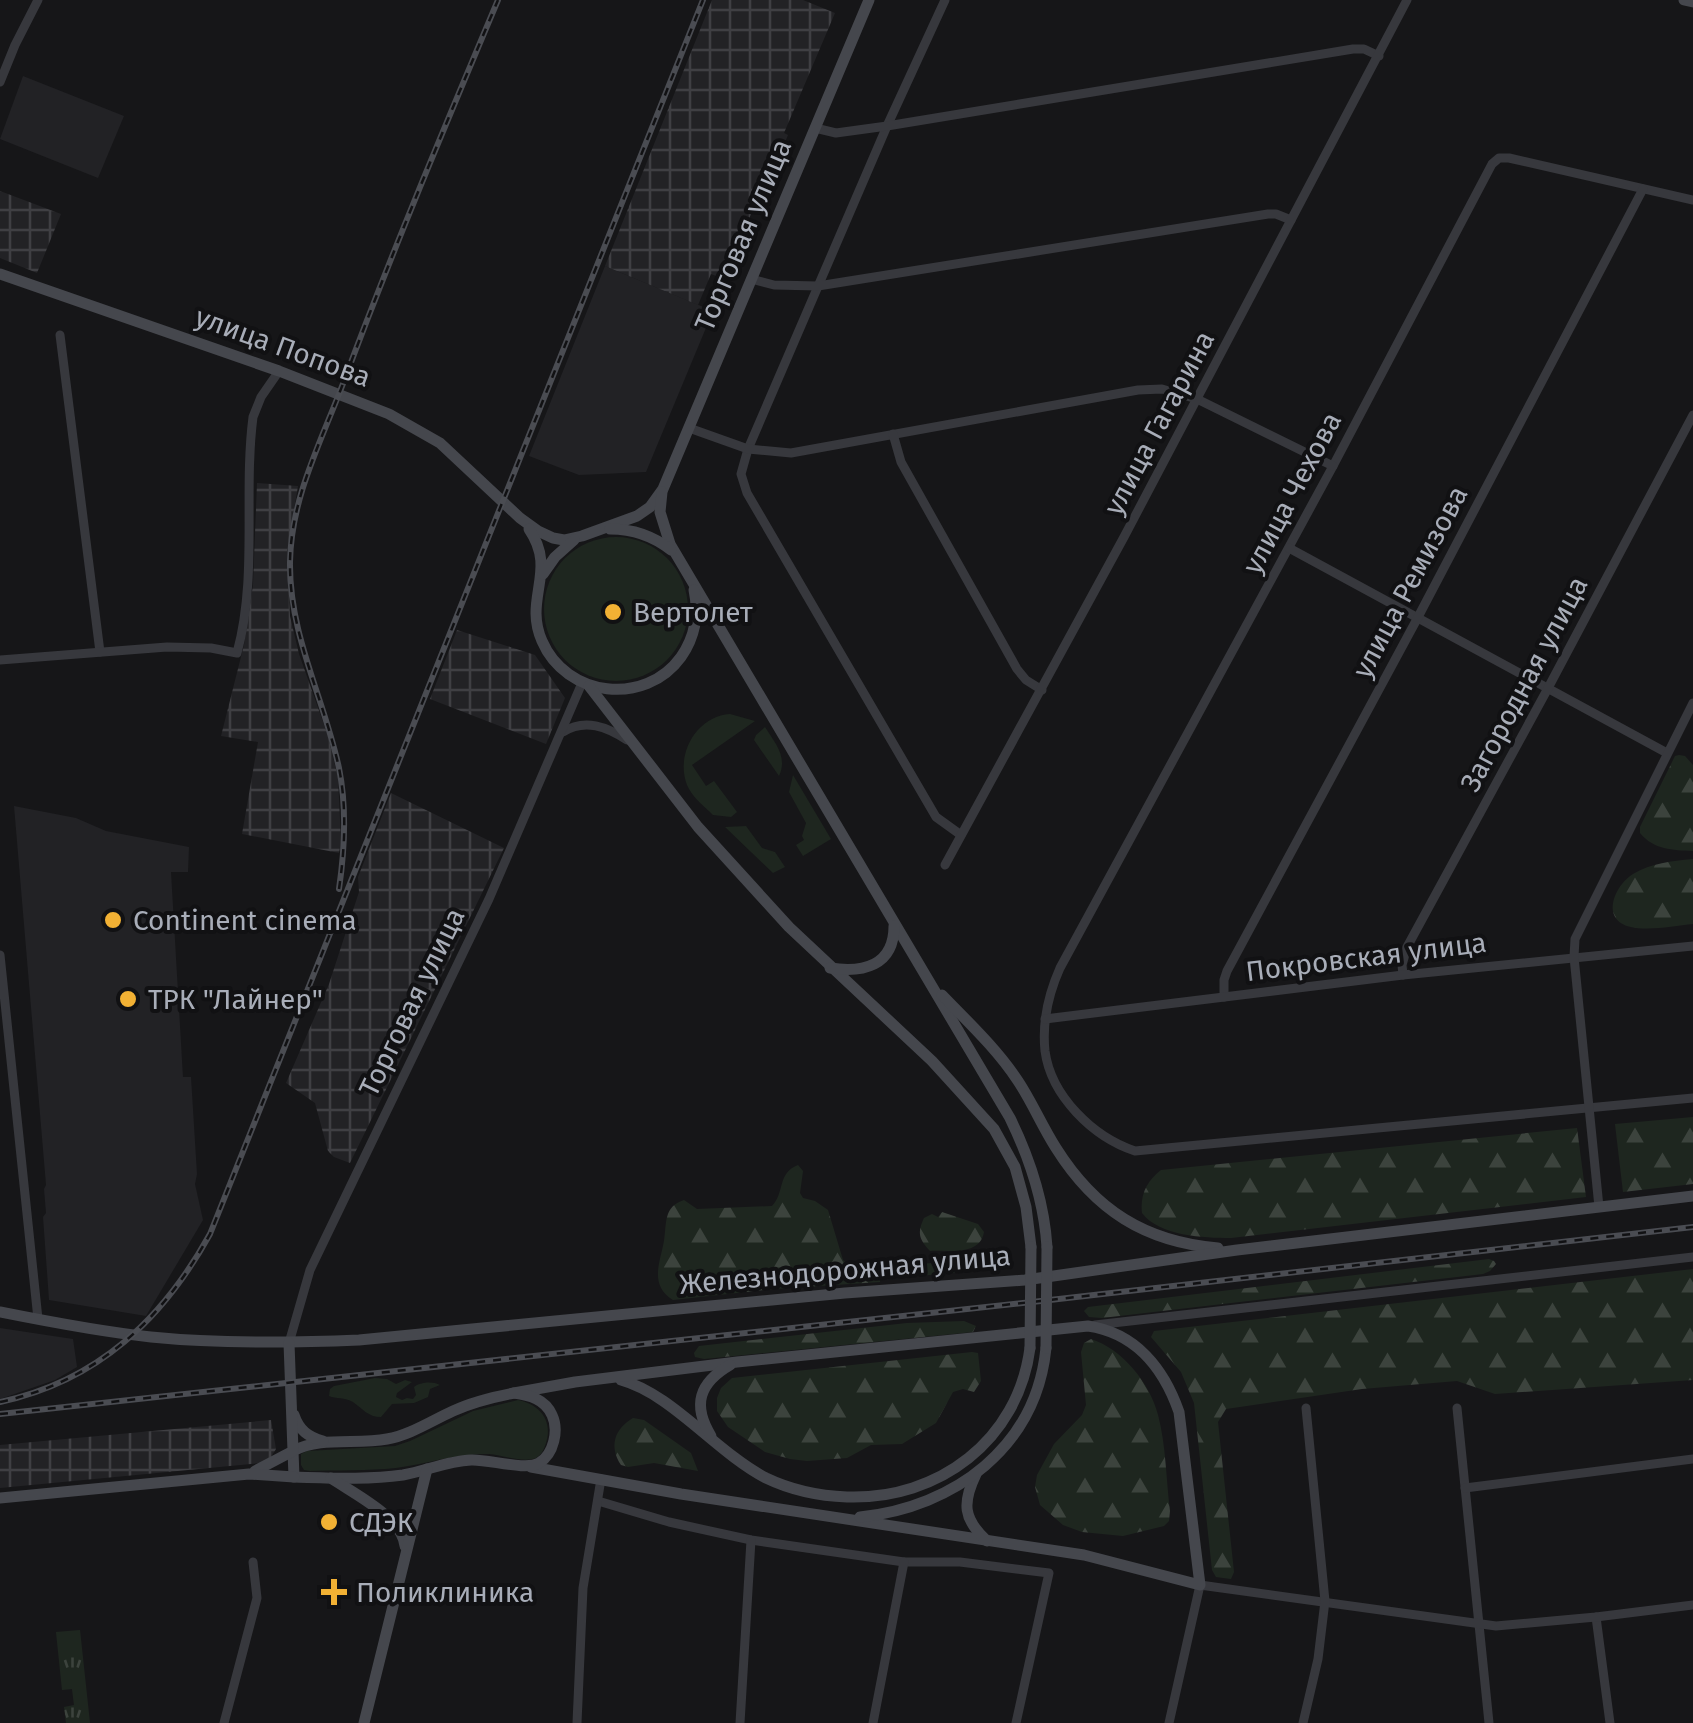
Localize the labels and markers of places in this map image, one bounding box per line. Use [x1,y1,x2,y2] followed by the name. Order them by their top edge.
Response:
[633,596,753,629] place label: Вертолет
[602,601,624,623] marker: Вертолет
[133,904,357,937] place label: Continent cinema
[102,909,124,931] marker: Continent cinema
[148,983,323,1016] place label: ТРК "Лайнер"
[117,988,139,1010] marker: ТРК "Лайнер"
[349,1506,414,1539] place label: СДЭК
[318,1511,340,1533] marker: СДЭК
[356,1576,534,1609] place label: Поликлиника
[321,1579,347,1605] marker: Поликлиника

